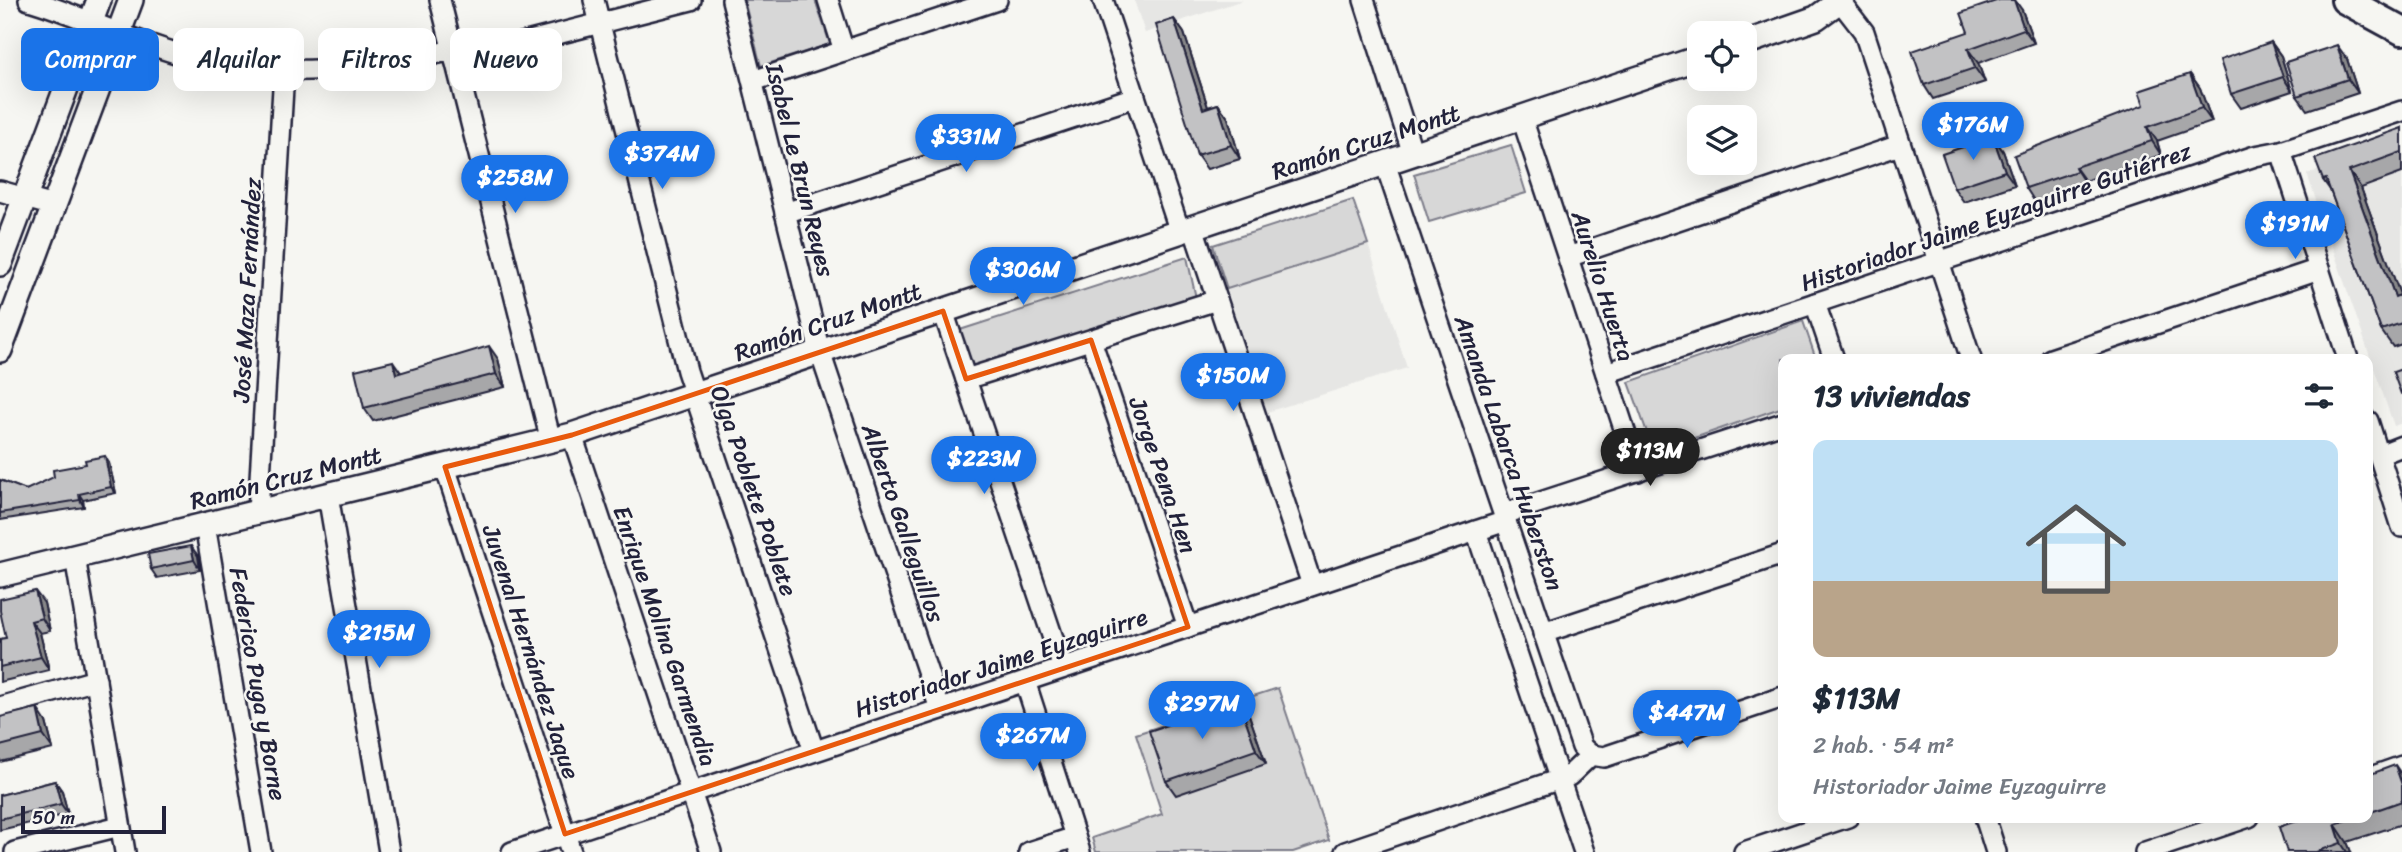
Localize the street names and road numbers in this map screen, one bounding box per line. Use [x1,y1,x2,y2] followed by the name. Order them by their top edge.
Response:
[753,58,847,282] street label: Isabel Le Brun Reyes
[1266,92,1466,192] street label: Ramón Cruz Montt
[1795,130,2198,304] street label: Historiador Jaime Eyzaguirre Gutiérrez
[220,176,274,404] street label: José Maza Fernández
[1559,204,1647,367] street label: Aurelio Huerta
[728,270,928,374] street label: Ramón Cruz Montt
[1442,308,1576,597] street label: Amanda Labarca Huberston
[698,380,810,602] street label: Olga Poblete Poblete
[1116,390,1209,559] street label: Jorge Pena Hen
[849,417,957,629] street label: Alberto Galleguillos
[186,434,386,522] street label: Ramón Cruz Montt
[601,500,729,772] street label: Enrique Molina Garmendia
[470,518,592,785] street label: Juvenal Hernández Jaque
[217,564,299,804] street label: Federico Puga y Borne
[849,596,1153,730] street label: Historiador Jaime Eyzaguirre

